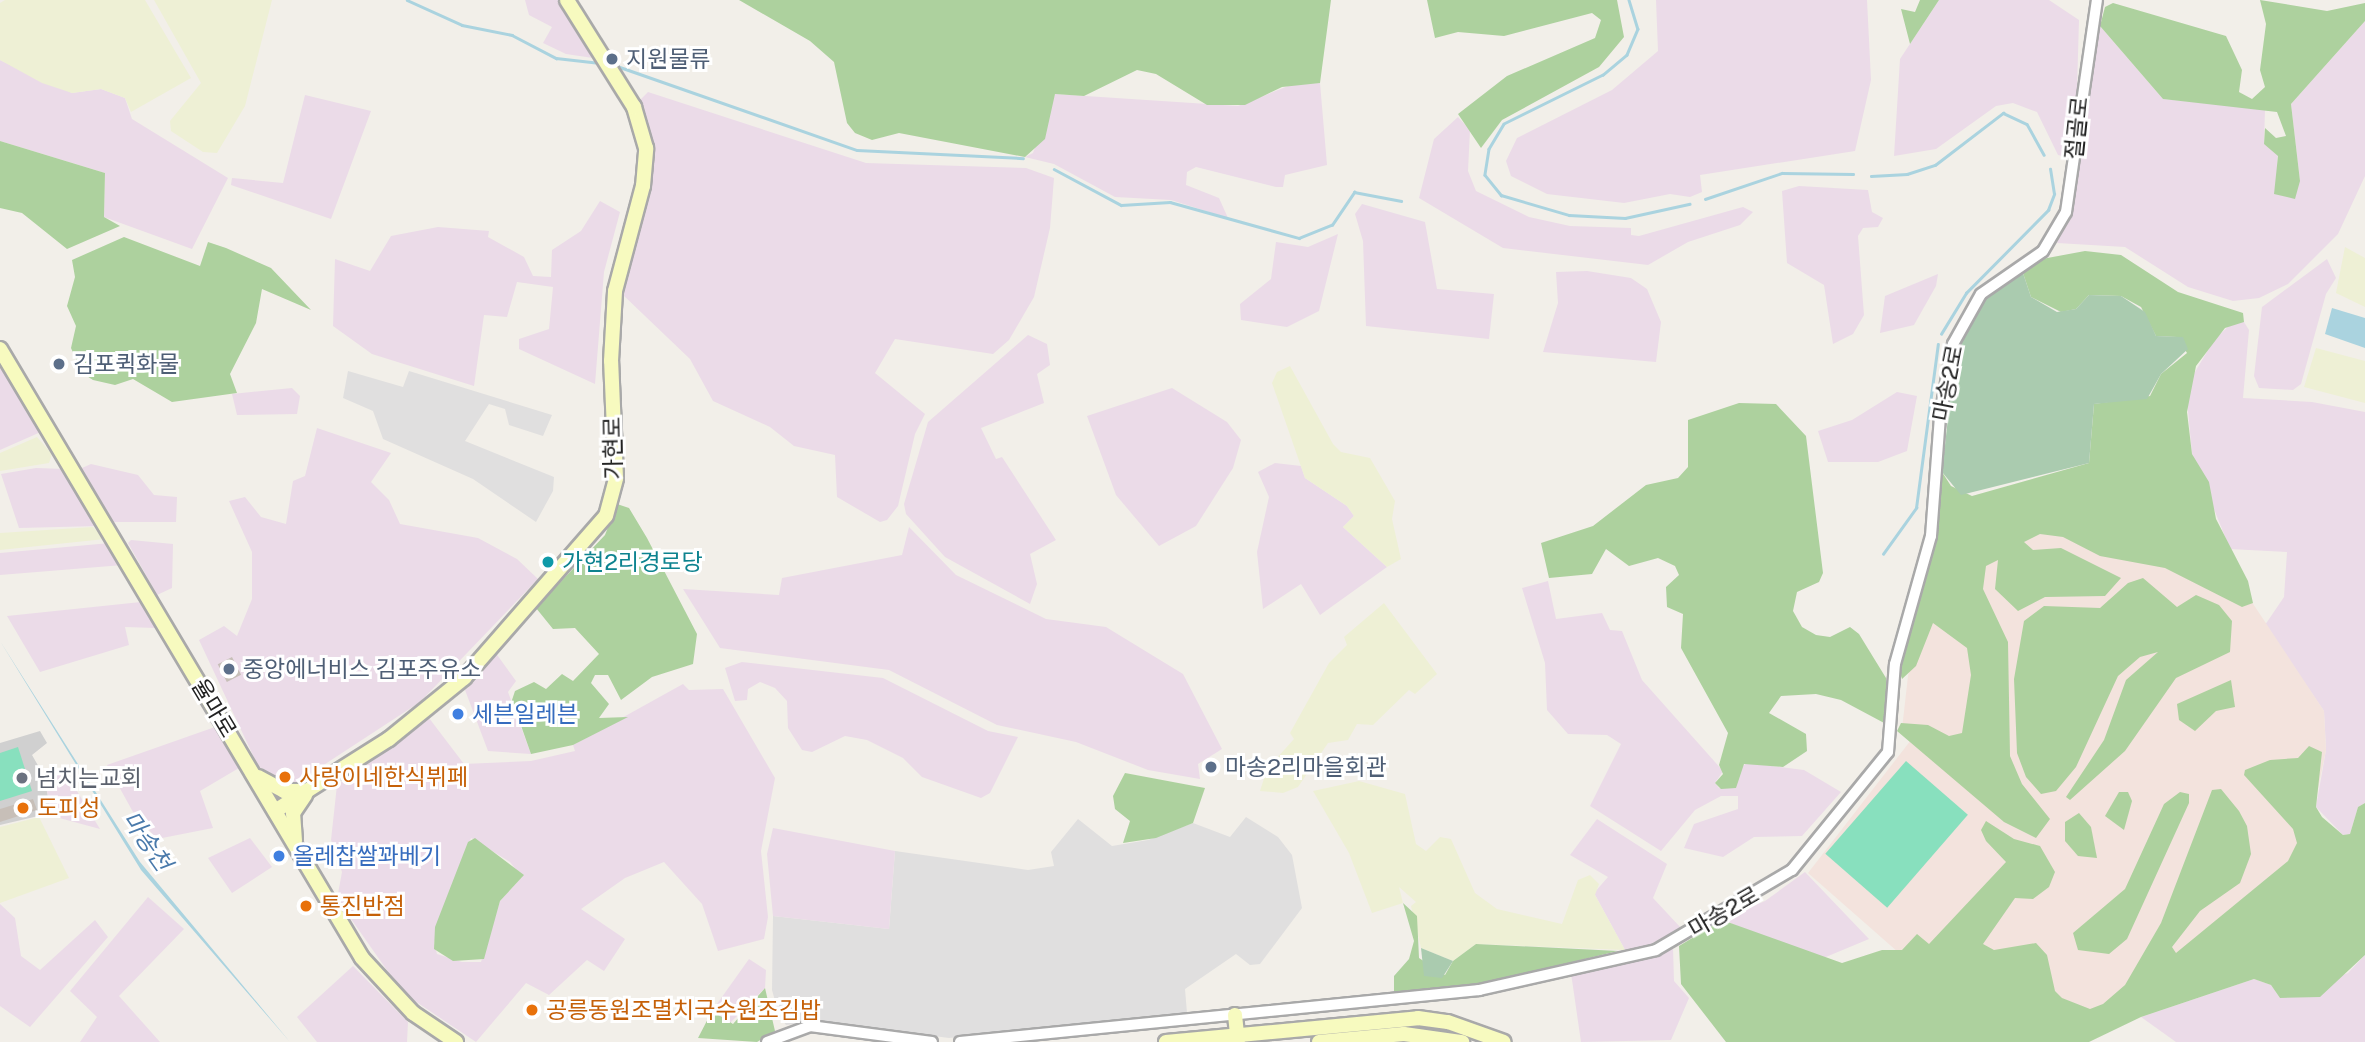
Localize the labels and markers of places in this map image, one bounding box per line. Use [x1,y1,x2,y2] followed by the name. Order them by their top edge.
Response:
[626,45,711,73] place label: 지원물류
[604,51,620,67] marker: 지원물류
[73,350,179,378] place label: 김포퀵화물
[51,356,67,372] marker: 김포퀵화물
[562,548,703,576] place label: 가현2리경로당
[540,554,556,570] marker: 가현2리경로당
[243,655,481,683] place label: 중앙에너비스 김포주유소
[221,661,237,677] marker: 중앙에너비스 김포주유소
[472,700,578,728] place label: 세븐일레븐
[450,706,466,722] marker: 세븐일레븐
[1225,753,1387,781] place label: 마송2리마을회관
[1203,759,1219,775] marker: 마송2리마을회관
[299,763,468,791] place label: 사랑이네한식뷔페
[36,764,142,792] place label: 넘치는교회
[277,769,293,785] marker: 사랑이네한식뷔페
[14,770,30,786] marker: 넘치는교회
[37,794,100,822] place label: 도피성
[15,800,31,816] marker: 도피성
[293,842,441,870] place label: 올레찹쌀꽈베기
[271,848,287,864] marker: 올레찹쌀꽈베기
[320,892,405,920] place label: 통진반점
[298,898,314,914] marker: 통진반점
[546,996,821,1024] place label: 공릉동원조멸치국수원조김밥
[524,1002,540,1018] marker: 공릉동원조멸치국수원조김밥

